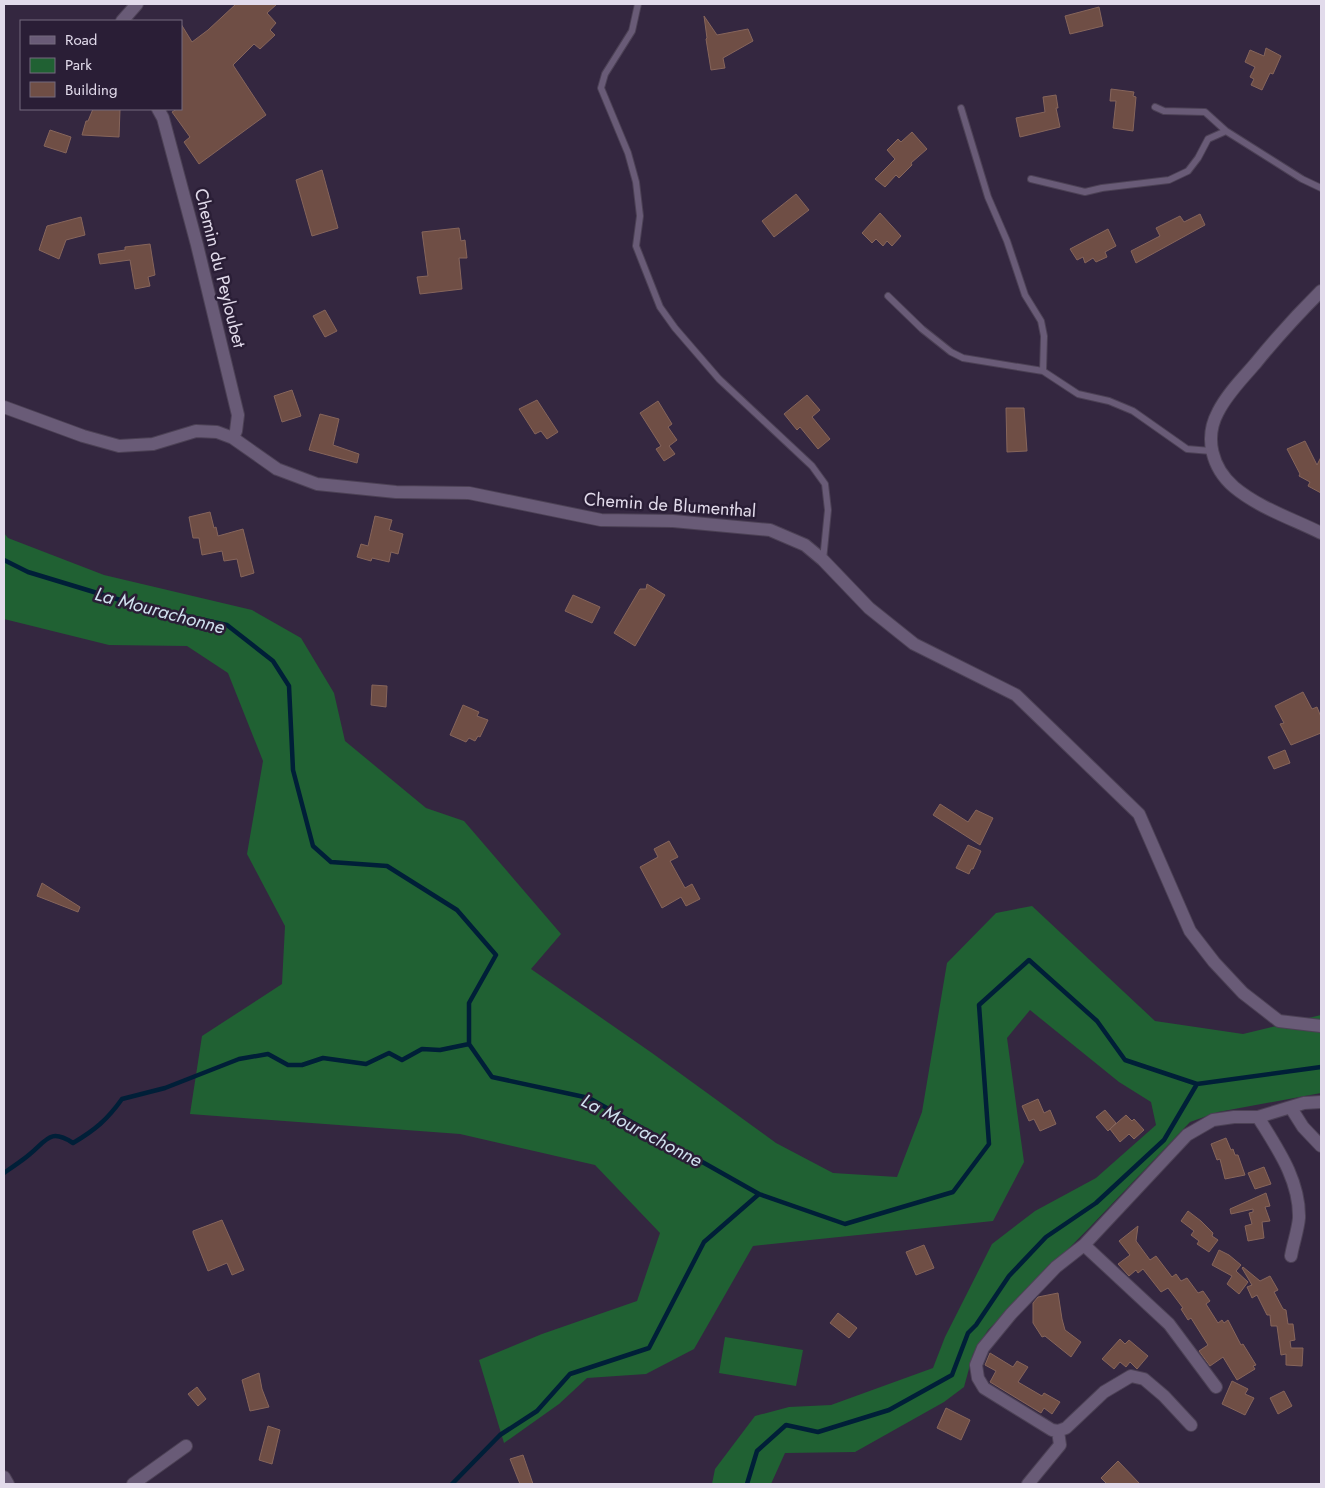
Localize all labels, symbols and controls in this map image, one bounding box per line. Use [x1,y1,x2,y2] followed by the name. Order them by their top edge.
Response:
[20,20,182,110] legend
[65,29,97,51] text: Road
[65,54,92,76] text: Park
[65,79,117,101] text: Building
[188,186,253,351] street label: Chemin du Peyloubet
[583,486,757,524] street label: Chemin de Blumenthal
[92,580,228,641] water label: La Mourachonne
[577,1087,707,1174] water label: La Mourachonne

